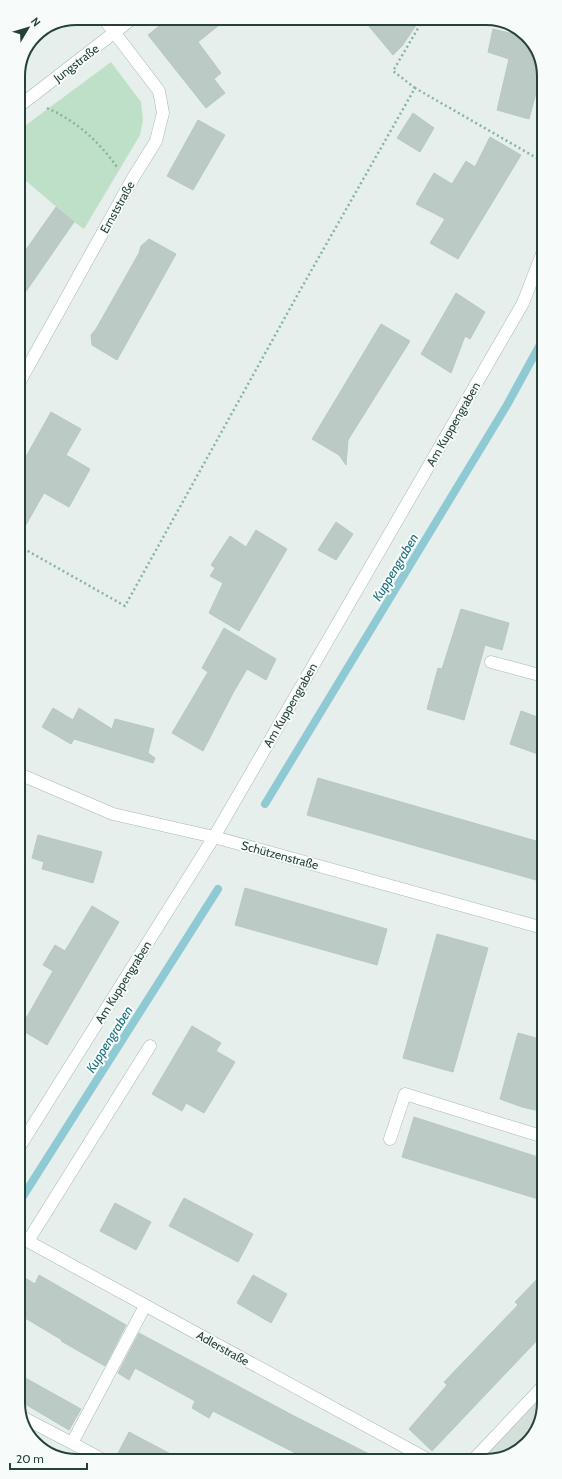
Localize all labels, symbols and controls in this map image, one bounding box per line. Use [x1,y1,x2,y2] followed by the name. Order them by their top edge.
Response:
[8,8,48,48] north arrow
[28,14,44,29] text: N
[50,41,102,86] street label: Jungstraße
[96,178,138,236] street label: Ernststraße
[423,379,483,469] street label: Am Kuppengraben
[369,530,421,604] water label: Kuppengraben
[260,660,320,750] street label: Am Kuppengraben
[240,838,320,872] street label: Schützenstraße
[92,938,155,1026] street label: Am Kuppengraben
[82,1003,136,1075] water label: Kuppengraben
[194,1327,252,1369] street label: Adlerstraße
[10,1445,87,1471] scale bar
[16,1451,44,1466] text: 20 m

